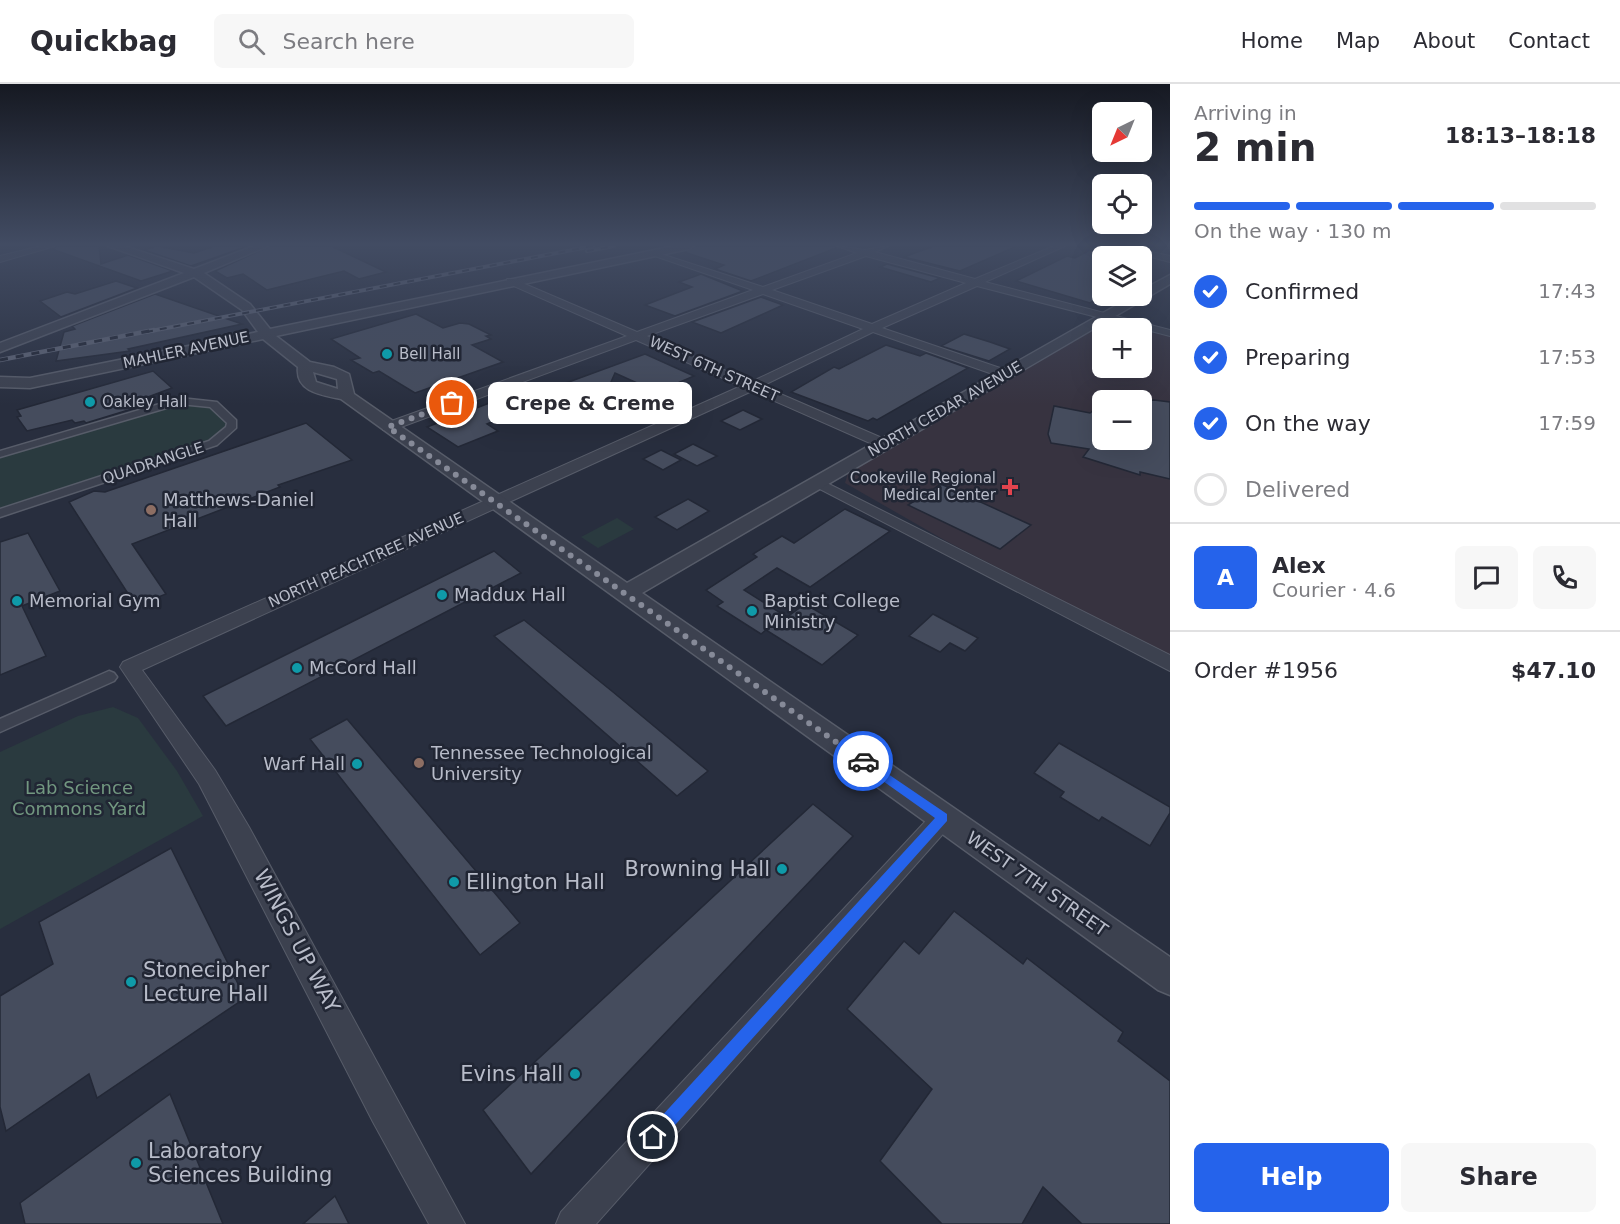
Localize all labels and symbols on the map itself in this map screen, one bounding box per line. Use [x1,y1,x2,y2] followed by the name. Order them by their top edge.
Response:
[1092,102,1152,162] north arrow
[121,328,251,372] street label: MAHLER AVENUE
[647,332,782,406] street label: WEST 6TH STREET
[399,345,460,363] place label: Bell Hall
[380,347,394,361] marker: Bell Hall
[865,357,1025,461] street label: NORTH CEDAR AVENUE
[426,377,477,428] pin
[488,382,692,424] callout: Crepe & Creme
[102,393,188,411] place label: Oakley Hall
[83,395,97,409] marker: Oakley Hall
[100,438,206,488] street label: QUADRANGLE
[850,469,997,504] place label: Cookeville Regional Medical Center
[1001,478,1019,496] marker: Cookeville Regional Medical Center
[163,489,314,531] place label: Matthews-Daniel Hall
[144,503,158,517] marker: Matthews-Daniel Hall
[266,509,466,611] street label: NORTH PEACHTREE AVENUE
[454,584,566,605] place label: Maddux Hall
[435,588,449,602] marker: Maddux Hall
[29,590,160,611] place label: Memorial Gym
[764,590,900,632] place label: Baptist College Ministry
[10,594,24,608] marker: Memorial Gym
[745,604,759,618] marker: Baptist College Ministry
[309,657,417,678] place label: McCord Hall
[290,661,304,675] marker: McCord Hall
[833,731,893,791] courier
[430,742,652,784] place label: Tennessee Technological University
[263,753,345,774] place label: Warf Hall
[412,756,426,770] marker: Tennessee Technological University
[350,757,364,771] marker: Warf Hall
[12,777,146,819] park label: Lab Science Commons Yard
[963,827,1113,941] street label: WEST 7TH STREET
[625,857,770,881] place label: Browning Hall
[775,862,789,876] marker: Browning Hall
[249,865,345,1017] street label: WINGS UP WAY
[466,870,605,894] place label: Ellington Hall
[447,875,461,889] marker: Ellington Hall
[143,958,270,1006] place label: Stonecipher Lecture Hall
[124,975,138,989] marker: Stonecipher Lecture Hall
[460,1062,563,1086] place label: Evins Hall
[568,1067,582,1081] marker: Evins Hall
[627,1111,678,1162] pin
[148,1139,332,1187] place label: Laboratory Sciences Building
[129,1156,143,1170] marker: Laboratory Sciences Building

